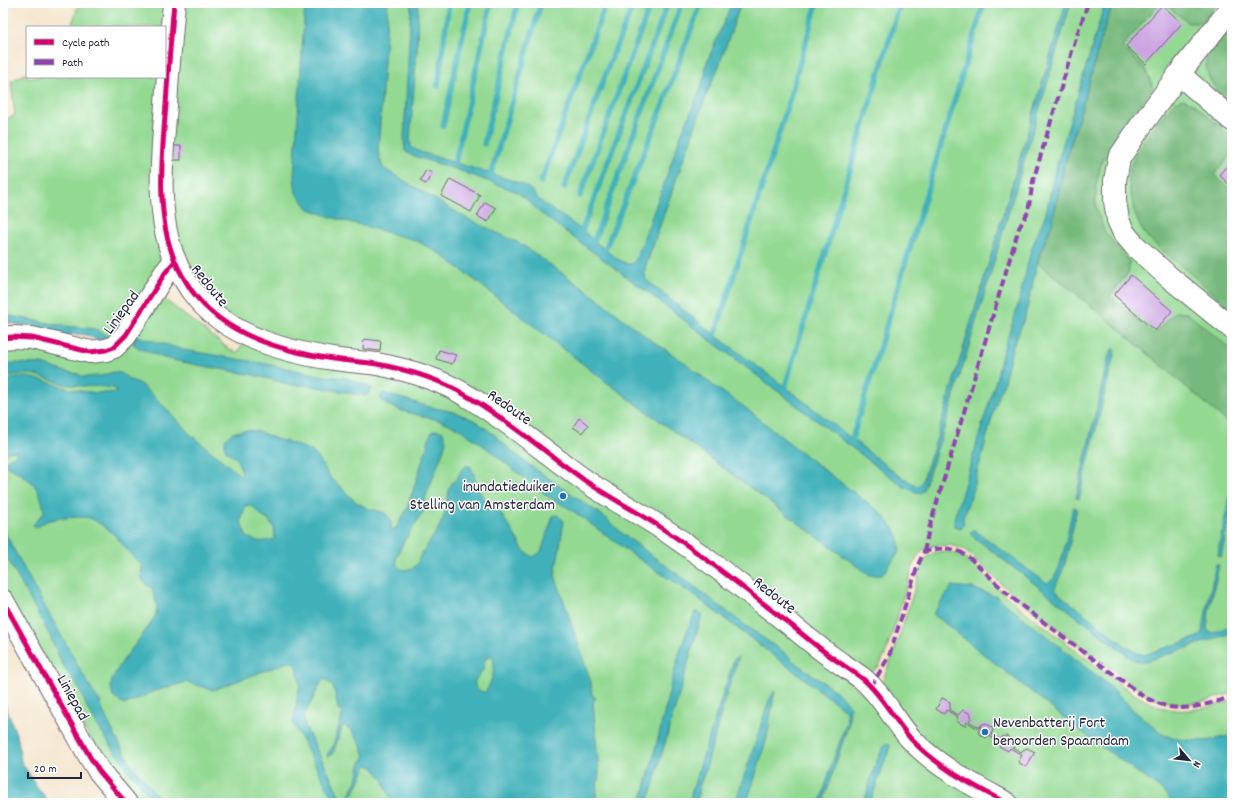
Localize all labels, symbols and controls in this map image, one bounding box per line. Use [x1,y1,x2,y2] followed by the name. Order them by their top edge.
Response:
[26,26,166,78] legend
[62,35,110,52] text: Cycle path
[62,55,83,72] text: Path
[185,260,233,312] street label: Redoute
[98,286,146,340] street label: Liniepad
[482,384,536,432] street label: Redoute
[410,476,555,517] place label: inundatieduiker Stelling van Amsterdam
[558,491,568,501] marker: inundatieduiker Stelling van Amsterdam
[747,572,801,620] street label: Redoute
[50,671,94,725] street label: Liniepad
[993,712,1129,753] place label: Nevenbatterij Fort benoorden Spaarndam
[980,727,990,737] marker: Nevenbatterij Fort benoorden Spaarndam
[1169,740,1209,780] north arrow
[28,754,81,780] scale bar
[1187,758,1204,770] text: N
[34,761,57,778] text: 20 m

